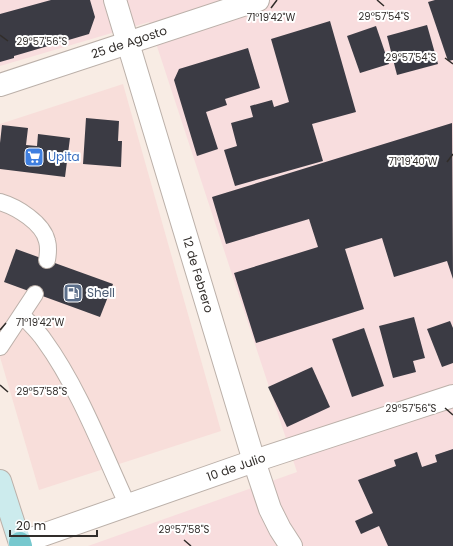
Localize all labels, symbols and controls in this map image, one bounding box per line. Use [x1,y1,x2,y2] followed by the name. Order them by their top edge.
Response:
[359,9,410,24] text: 29°57'54"S
[247,10,296,25] text: 71°19'42"W
[89,21,169,62] street label: 25 de Agosto
[17,34,68,49] text: 29°57'56"S
[386,50,437,65] text: 29°57'54"S
[23,146,45,168] supermarket icon: Upita
[48,148,80,165] place label: Upita
[388,154,438,169] text: 71°19'40"W
[179,235,218,315] street label: 12 de Febrero
[62,282,84,304] fuel station icon: Shell
[87,284,115,301] place label: Shell
[16,315,65,330] text: 71°19'42"W
[17,384,68,399] text: 29°57'58"S
[386,401,437,416] text: 29°57'56"S
[204,449,268,485] street label: 10 de Julio
[10,512,97,538] scale bar
[16,517,46,534] text: 20 m
[159,522,210,537] text: 29°57'58"S

